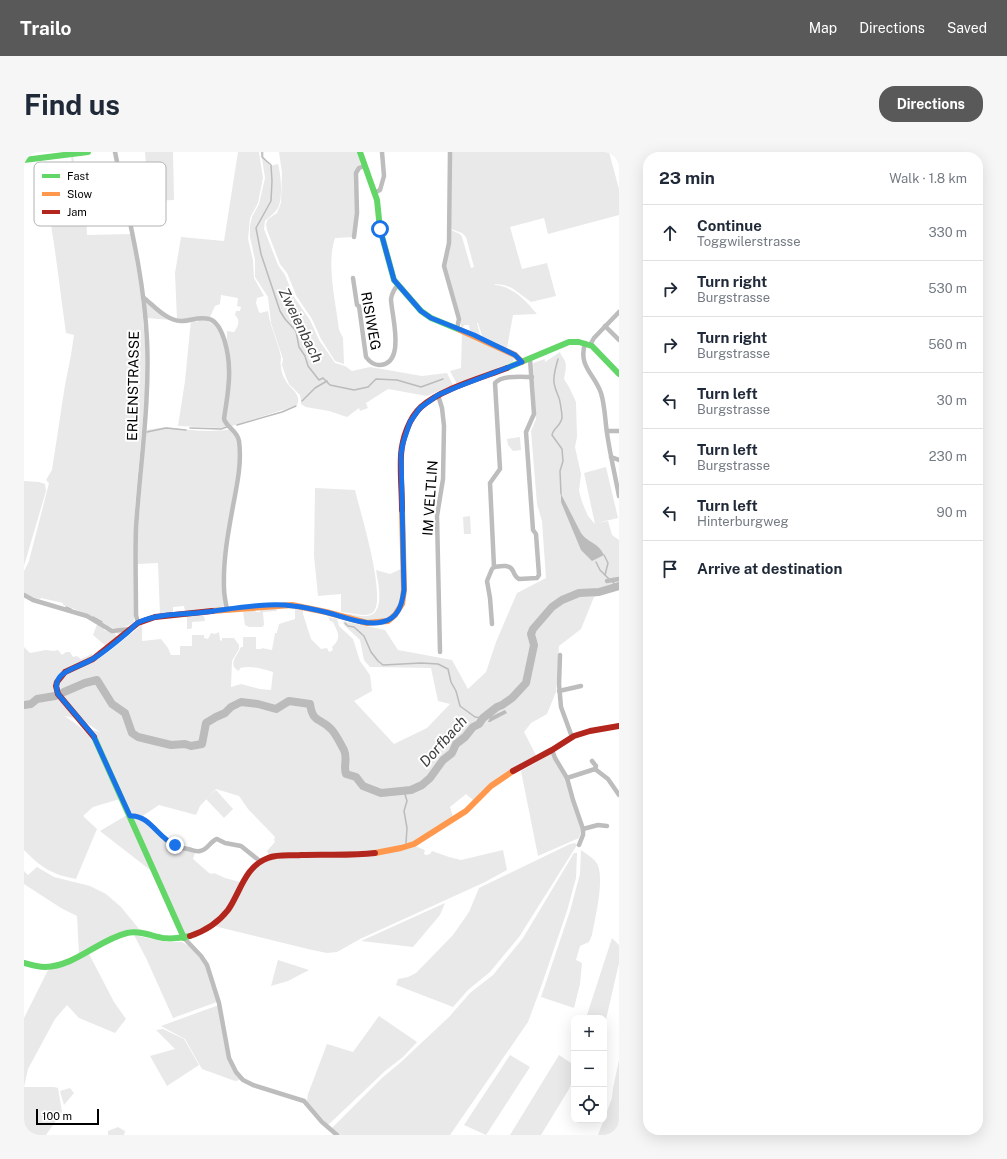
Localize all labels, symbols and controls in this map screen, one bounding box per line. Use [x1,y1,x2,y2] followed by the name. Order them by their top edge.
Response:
[20,17,72,39] text: Trailo
[809,20,837,36] text: Map
[859,20,925,36] text: Directions
[947,20,987,36] text: Saved
[879,86,983,122] button: Directions
[24,88,120,121] text: Find us
[34,162,166,226] legend
[659,168,715,188] text: 23 min
[67,170,89,182] text: Fast
[889,171,967,186] text: Walk · 1.8 km
[67,188,93,200] text: Slow
[67,206,87,218] text: Jam
[697,217,762,234] text: Continue
[371,220,389,238] route start
[659,222,681,244] icon: ahead
[928,225,967,240] text: 330 m
[697,234,801,249] text: Toggwilerstrasse
[697,273,767,290] text: Turn right
[659,278,681,300] icon: right
[928,281,967,296] text: 530 m
[276,285,326,365] water label: Zweienbach
[697,290,770,305] text: Burgstrasse
[358,291,384,351] street label: RISIWEG
[697,329,767,346] text: Turn right
[124,331,142,441] street label: ERLENSTRASSE
[659,334,681,356] icon: right
[928,337,967,352] text: 560 m
[697,346,770,361] text: Burgstrasse
[697,385,758,402] text: Turn left
[659,390,681,412] icon: left
[937,393,967,408] text: 30 m
[697,402,770,417] text: Burgstrasse
[697,441,758,458] text: Turn left
[659,446,681,468] icon: left
[929,449,967,464] text: 230 m
[697,458,770,473] text: Burgstrasse
[419,460,441,536] street label: IM VELTLIN
[697,497,758,514] text: Turn left
[659,502,681,524] icon: left
[937,505,967,520] text: 90 m
[697,514,789,529] text: Hinterburgweg
[659,558,681,580] icon: arrive
[697,560,842,577] text: Arrive at destination
[416,712,470,770] water label: Dorfbach
[166,836,184,854] route end
[571,1015,607,1123] map controls
[571,1015,607,1051] button: +
[571,1051,607,1087] button: −
[571,1087,607,1123] button: locate
[36,1107,99,1126] scale bar
[42,1110,72,1122] text: 100 m

